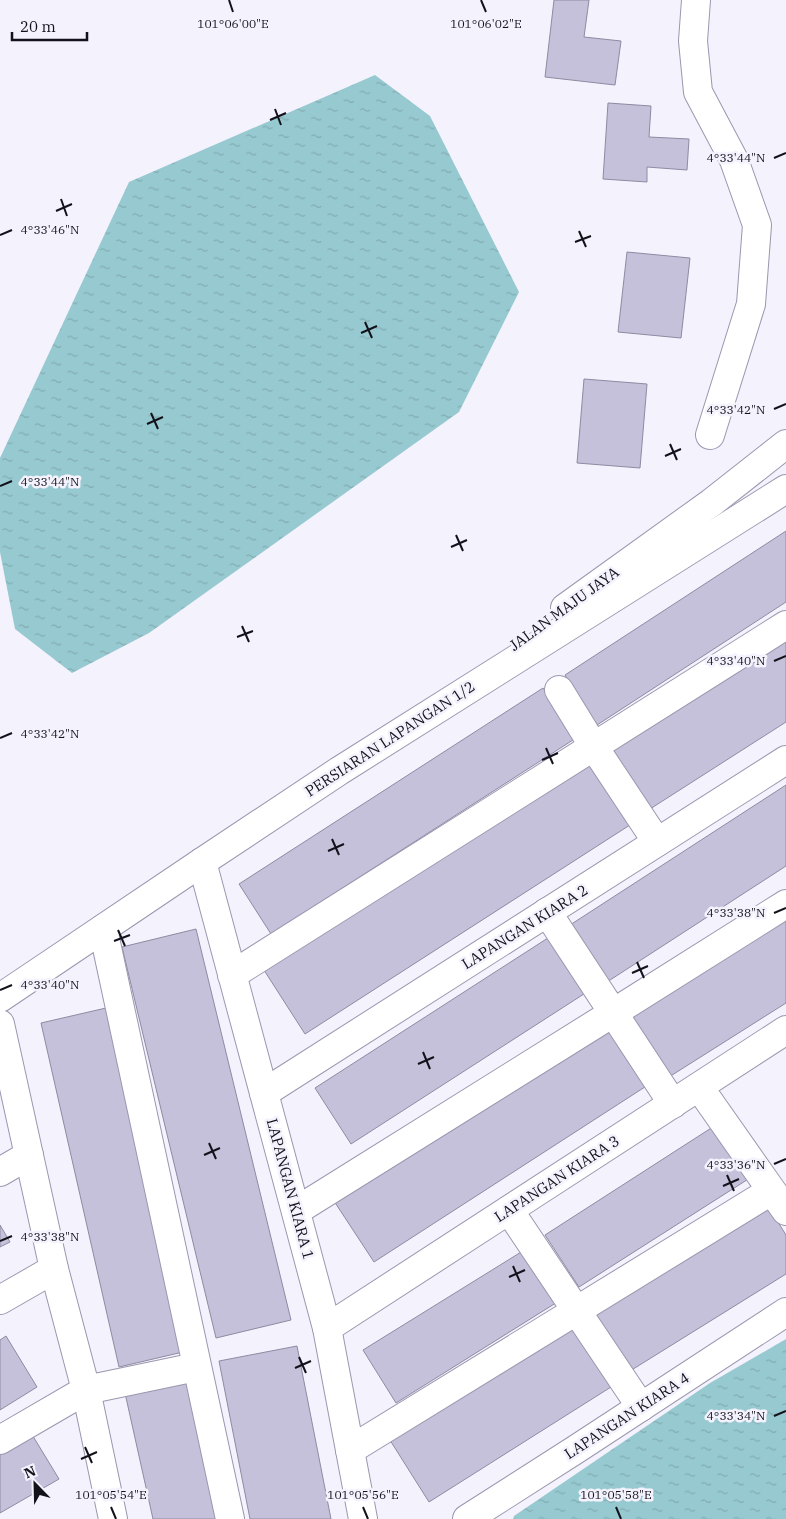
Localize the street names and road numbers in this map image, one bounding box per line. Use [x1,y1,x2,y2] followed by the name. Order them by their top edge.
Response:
[505,562,623,655] street label: JALAN MAJU JAYA
[301,677,478,801] street label: PERSIARAN LAPANGAN 1/2
[458,880,591,973] street label: LAPANGAN KIARA 2
[263,1116,318,1261] street label: LAPANGAN KIARA 1
[491,1131,623,1226] street label: LAPANGAN KIARA 3
[561,1368,693,1463] street label: LAPANGAN KIARA 4

